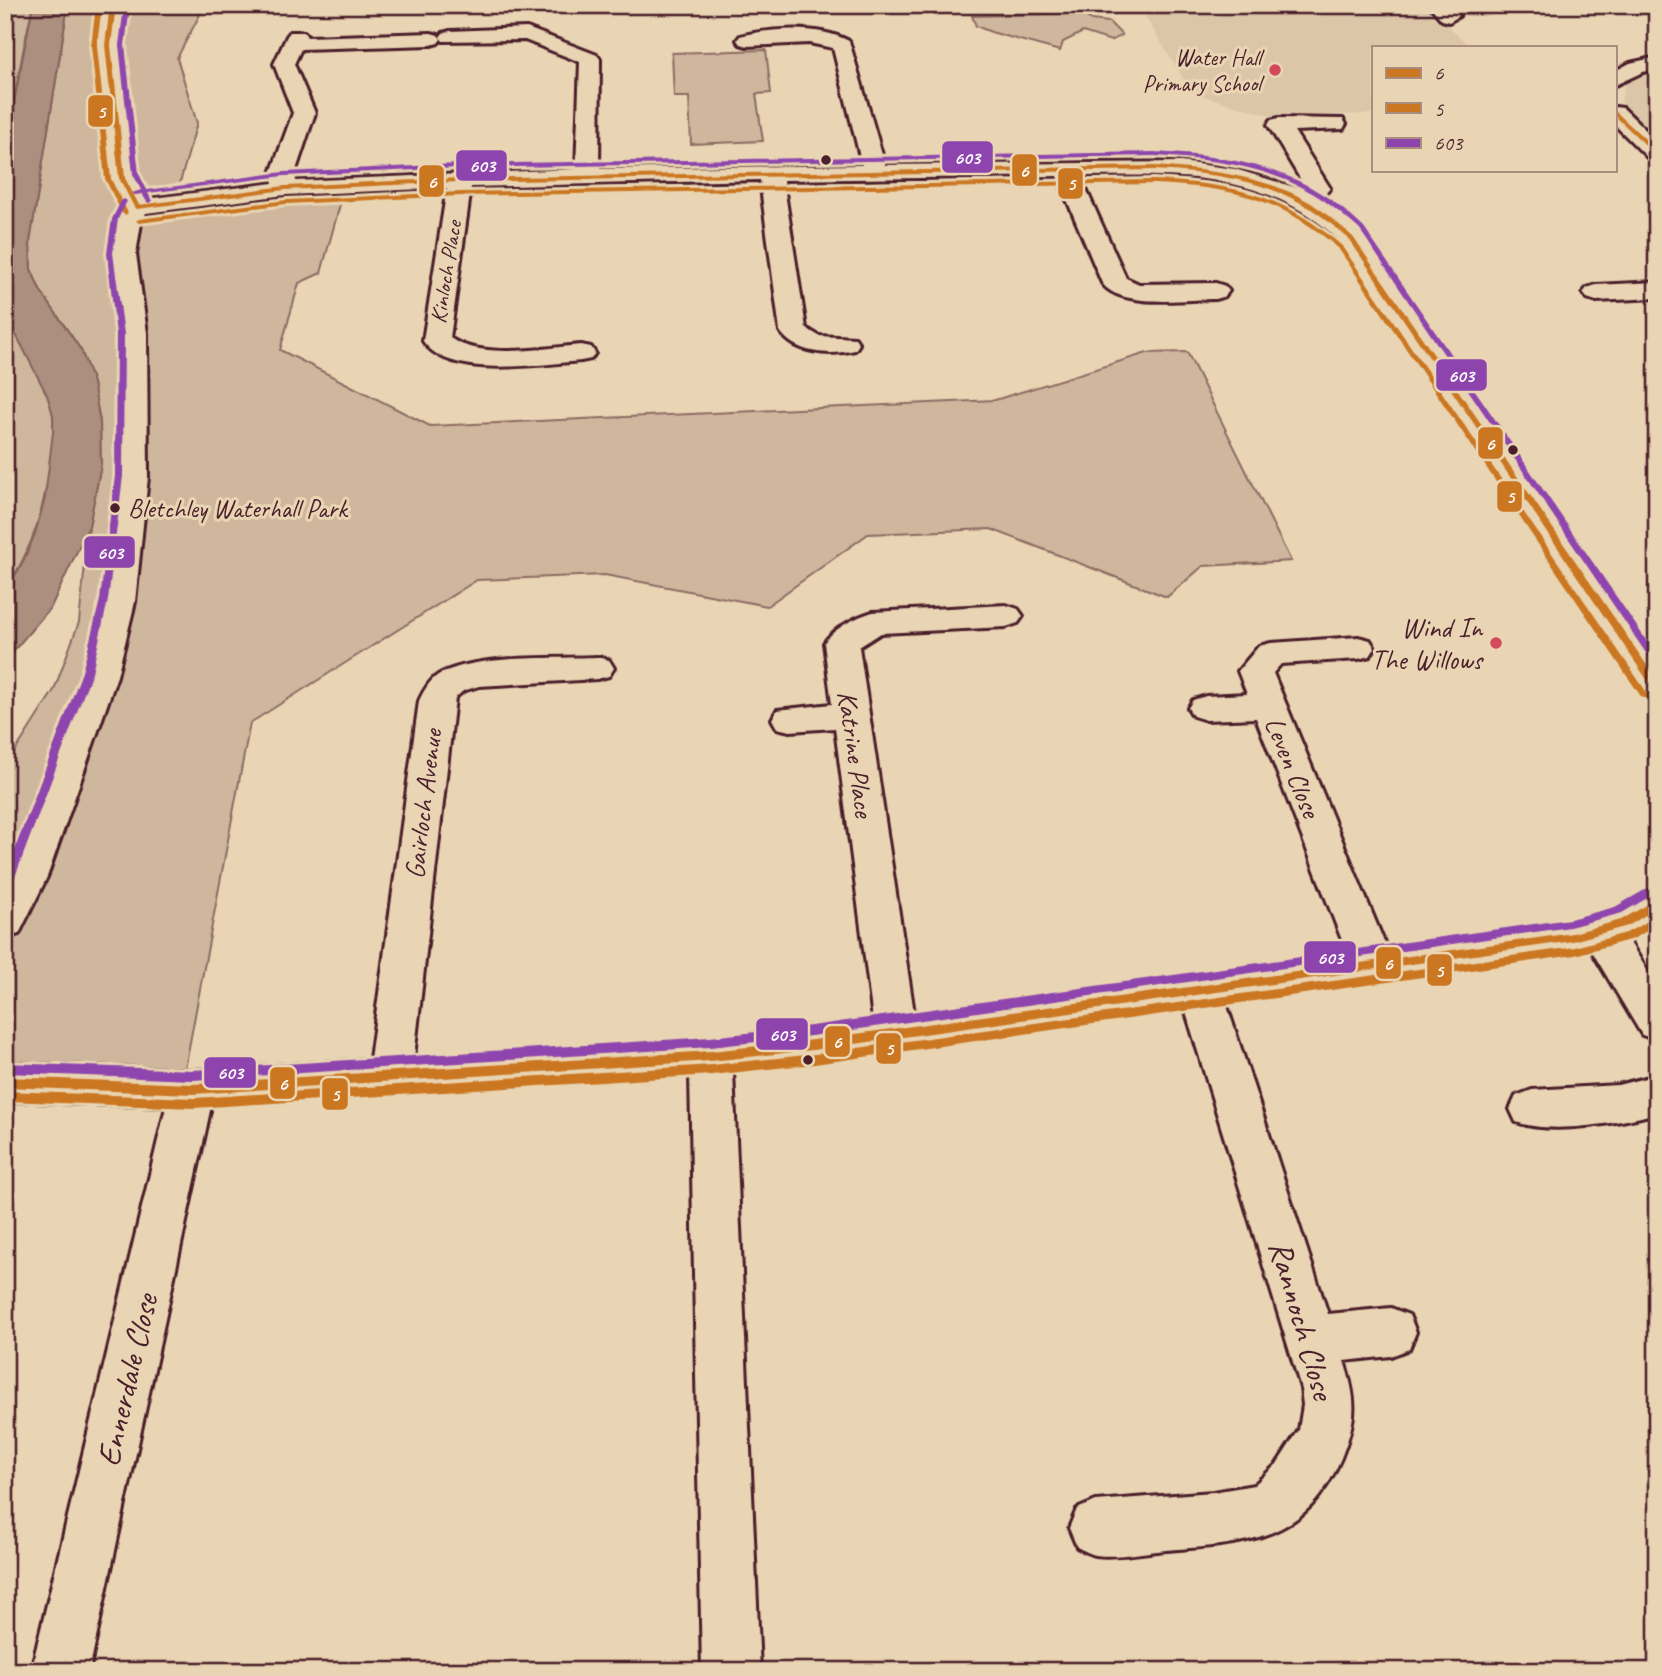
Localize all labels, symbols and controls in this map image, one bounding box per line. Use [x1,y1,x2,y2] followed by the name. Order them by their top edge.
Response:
[1143,43,1265,98] place label: Water Hall Primary School
[1372,46,1616,172] legend
[1434,60,1444,86] text: 6
[1267,62,1283,78] marker: Water Hall Primary School
[87,94,114,128] line badge: 5
[1434,96,1445,122] text: 5
[97,100,107,124] text: 5
[1434,130,1464,156] text: 603
[941,140,994,174] line badge: 603
[954,146,982,170] text: 603
[455,149,508,182] line badge: 603
[819,153,833,167] unlabelled marker
[1011,153,1038,187] line badge: 6
[469,154,497,178] text: 603
[1020,159,1031,183] text: 6
[418,164,445,198] line badge: 6
[1057,167,1084,200] line badge: 5
[428,170,439,194] text: 6
[1067,172,1077,196] text: 5
[424,217,469,325] street label: Kinloch Place
[1435,358,1488,392] line badge: 603
[1448,364,1476,388] text: 603
[1477,426,1504,460] line badge: 6
[1486,432,1497,456] text: 6
[1506,443,1520,457] unlabelled marker
[1496,480,1523,513] line badge: 5
[1506,485,1516,509] text: 5
[128,492,349,525] place label: Bletchley Waterhall Park
[108,501,122,515] marker: Bletchley Waterhall Park
[83,535,136,569] line badge: 603
[97,541,125,565] text: 603
[1371,610,1484,677] place label: Wind In The Willows
[1488,635,1504,651] marker: Wind In The Willows
[830,689,882,821] street label: Katrine Place
[1257,712,1330,824] street label: Leven Close
[396,725,450,881] street label: Gairloch Avenue
[1303,940,1357,974] line badge: 603
[1317,946,1345,970] text: 603
[1375,946,1402,980] line badge: 6
[1384,952,1395,976] text: 6
[1426,953,1453,987] line badge: 5
[1435,959,1445,983] text: 5
[755,1017,809,1051] line badge: 603
[769,1023,797,1047] text: 603
[824,1025,851,1058] line badge: 6
[833,1030,844,1054] text: 6
[875,1032,902,1065] line badge: 5
[885,1037,895,1061] text: 5
[801,1053,815,1067] unlabelled marker
[203,1056,257,1089] line badge: 603
[217,1061,245,1085] text: 603
[269,1066,296,1100] line badge: 6
[279,1072,290,1096] text: 6
[321,1077,349,1111] line badge: 5
[331,1083,341,1107] text: 5
[1259,1236,1345,1407] street label: Rannoch Close
[87,1288,168,1470] street label: Ennerdale Close

